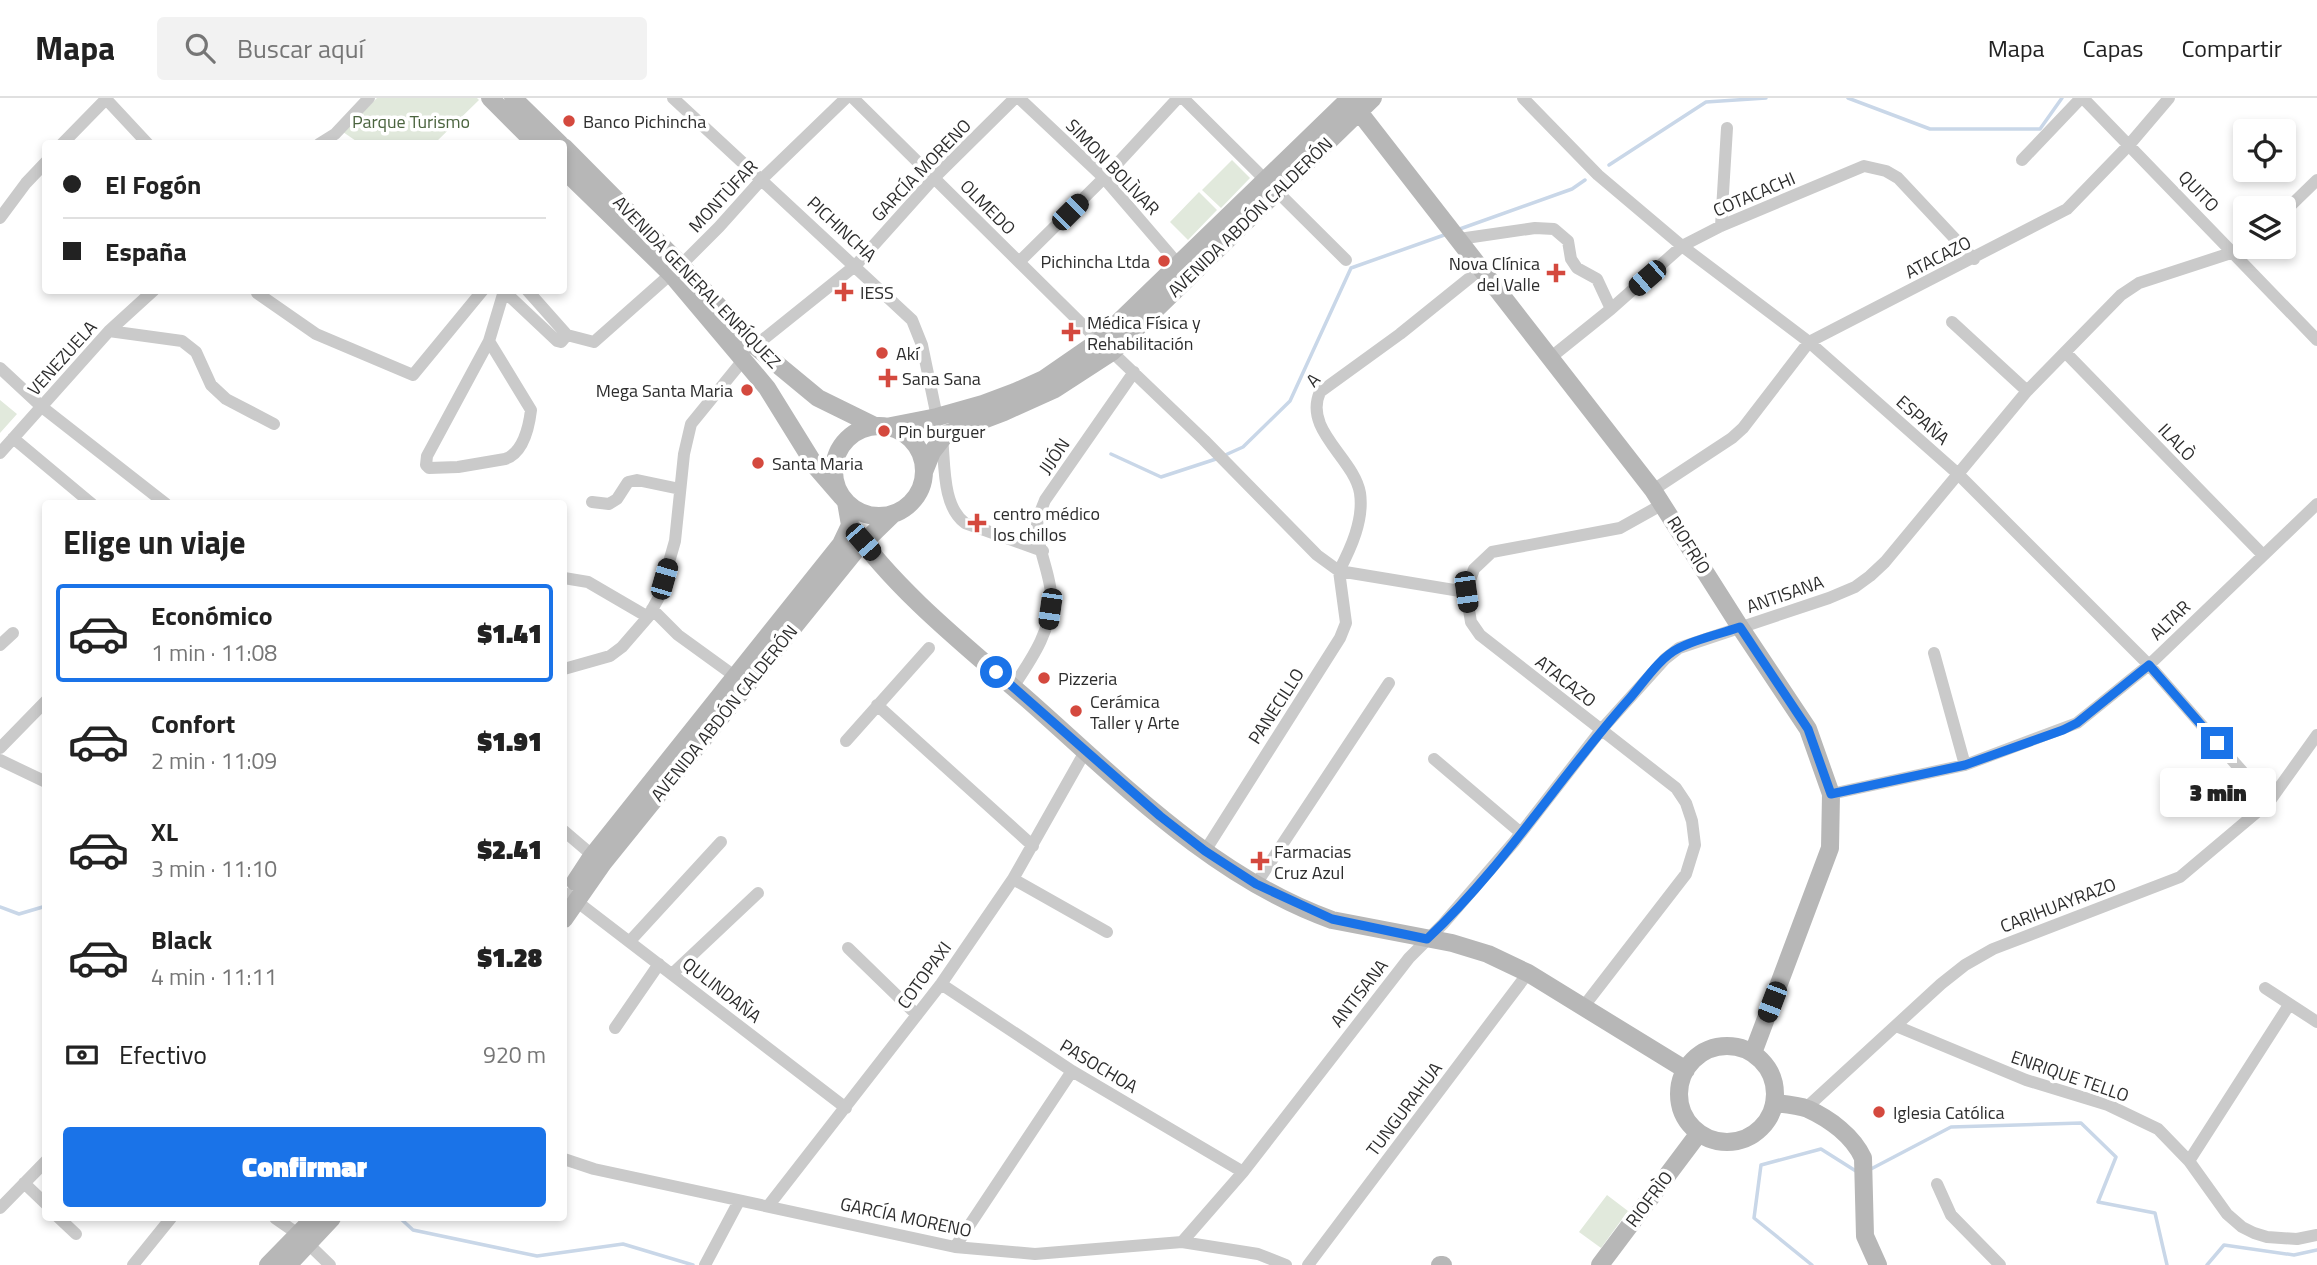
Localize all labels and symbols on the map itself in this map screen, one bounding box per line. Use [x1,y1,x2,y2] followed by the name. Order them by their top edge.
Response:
[352,108,470,135] park label: Parque Turismo
[583,108,706,135] place label: Banco Pichincha
[865,112,977,228] street label: GARCÍA MORENO
[561,113,577,129] marker: Banco Pichincha
[1060,113,1166,221] street label: SIMON BOLÌVAR
[1161,131,1339,303] street label: AVENIDA ABDÓN CALDERÓN
[682,154,764,238] street label: MONTÙFAR
[2172,164,2226,218] street label: QUITO
[1709,165,1799,223] street label: COTACACHI
[954,173,1022,241] street label: OLMEDO
[607,189,787,375] street label: AVENIDA GENERAL ENRÍQUEZ
[801,190,883,268] street label: PICHINCHA
[1048,190,1093,234] car
[1900,229,1976,285] street label: ATACAZO
[1041,248,1150,275] place label: Pichincha Ltda
[1449,250,1540,298] place label: Nova Clínica del Valle
[1156,253,1172,269] marker: Pichincha Ltda
[1625,256,1670,300] car
[1546,263,1566,283] marker: Nova Clínica del Valle
[860,279,894,306] place label: IESS
[834,282,854,302] marker: IESS
[1087,309,1201,357] place label: Médica Física y Rehabilitación
[21,314,103,402] street label: VENEZUELA
[1061,322,1081,342] marker: Médica Física y Rehabilitación
[896,340,921,367] place label: Akí
[874,345,890,361] marker: Akí
[902,365,981,392] place label: Sana Sana
[1299,367,1327,393] street label: A
[880,370,896,386] marker: Sana Sana
[596,377,733,404] place label: Mega Santa Maria
[739,382,755,398] marker: Mega Santa Maria
[1890,389,1956,451] street label: ESPAÑA
[2152,417,2202,467] street label: ILALÒ
[898,418,986,445] place label: Pin burguer
[876,423,892,439] marker: Pin burguer
[1032,432,1076,480] street label: JIJÓN
[772,450,863,477] place label: Santa Maria
[750,455,766,471] marker: Santa Maria
[993,500,1100,548] place label: centro médico los chillos
[1661,511,1717,579] street label: RIOFRÌO
[967,513,987,533] marker: centro médico los chillos
[842,519,885,565] car
[649,556,680,602] car
[1743,568,1827,620] street label: ANTISANA
[1453,570,1480,614] car
[1037,587,1064,631] car
[2143,594,2197,646] street label: ALTAR
[644,619,804,807] street label: AVENIDA ABDÓN CALDERÓN
[1530,649,1602,713] street label: ATACAZO
[980,656,1012,688] route start
[1241,663,1311,749] street label: PANECILLO
[1058,665,1117,692] place label: Pizzeria
[1036,670,1052,686] marker: Pizzeria
[1090,688,1180,736] place label: Cerámica Taller y Arte
[1068,703,1084,719] marker: Cerámica Taller y Arte
[2201,727,2233,759] route end
[2159,768,2275,816] callout: 3 min
[1274,838,1351,886] place label: Farmacias Cruz Azul
[1252,853,1268,869] marker: Farmacias Cruz Azul
[1996,870,2120,940] street label: CARIHUAYRAZO
[890,936,958,1014] street label: COTOPAXI
[677,951,767,1030] street label: QULINDAÑA
[1324,953,1394,1033] street label: ANTISANA
[1755,979,1790,1025] car
[1055,1032,1143,1100] street label: PASOCHOA
[2007,1043,2133,1109] street label: ENRIQUE TELLO
[1360,1056,1449,1162] street label: TUNGURAHUA
[1893,1099,2005,1126] place label: Iglesia Católica
[1871,1104,1887,1120] marker: Iglesia Católica
[1619,1165,1679,1233] street label: RIOFRÌO
[838,1190,974,1244] street label: GARCÍA MORENO

